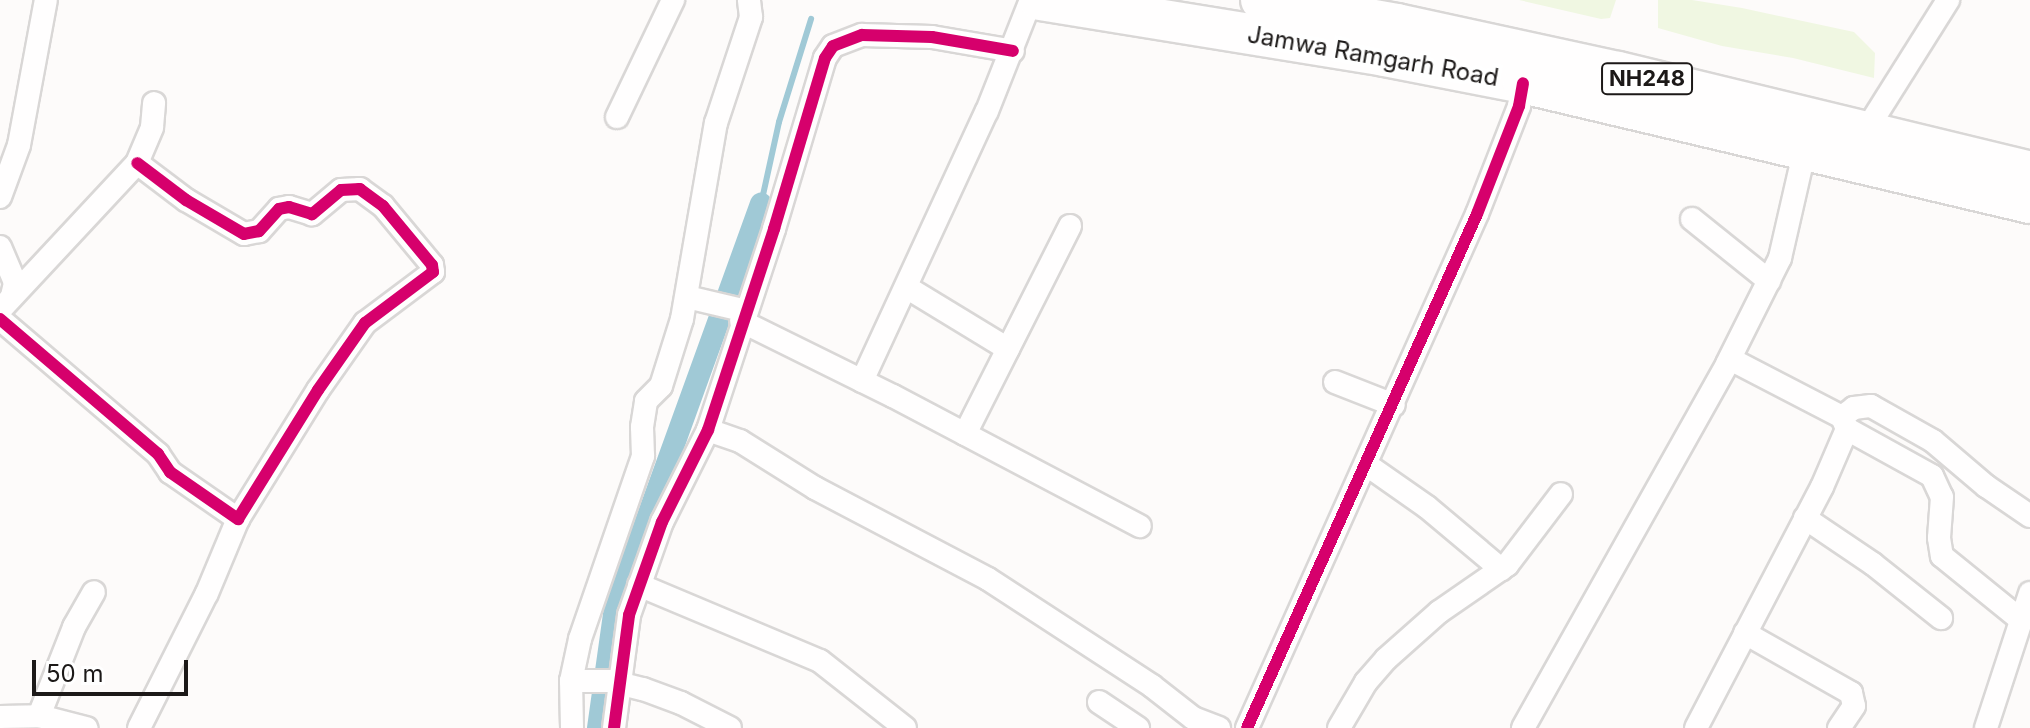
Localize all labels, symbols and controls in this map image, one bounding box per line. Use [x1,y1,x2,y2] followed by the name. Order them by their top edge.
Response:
[1245,20,1501,92] street label: Jamwa Ramgarh Road
[1601,61,1693,97] road number: NH248
[36,644,192,694] scale bar
[46,659,104,688] text: 50 m

